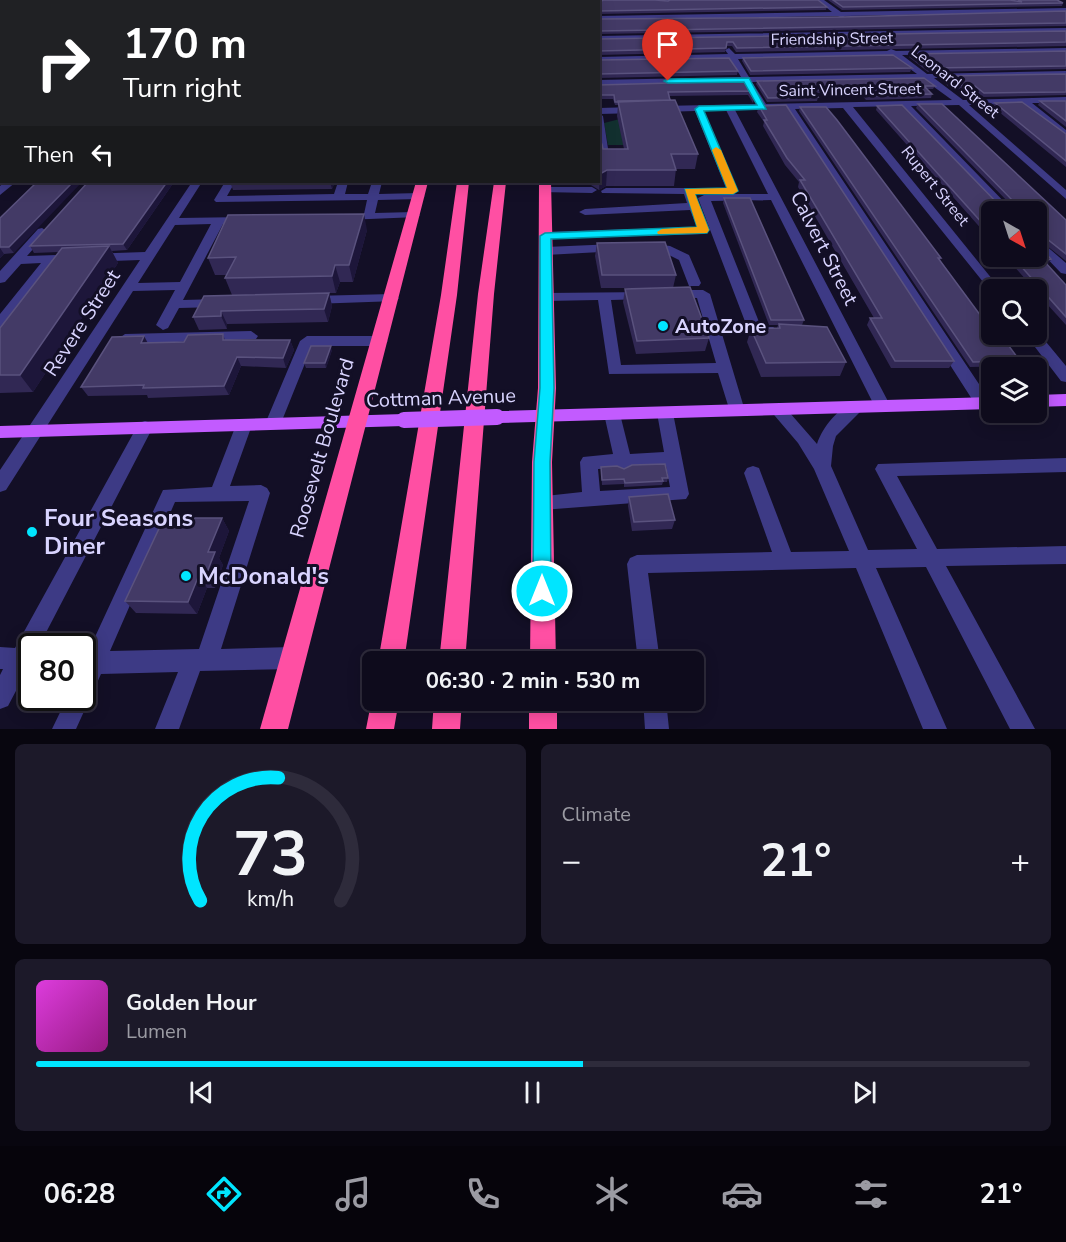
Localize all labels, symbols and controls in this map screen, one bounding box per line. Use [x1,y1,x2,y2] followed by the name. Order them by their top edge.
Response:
[123,16,247,73] text: 170 m
[642,19,693,81] pin
[24,24,102,102] icon: right
[771,27,894,51] street label: Friendship Street
[651,28,684,61] icon: arrive
[906,41,1004,124] street label: Leonard Street
[123,70,241,107] text: Turn right
[778,78,922,102] street label: Saint Vincent Street
[86,138,119,171] icon: left
[24,140,74,170] text: Then
[896,141,974,231] street label: Rupert Street
[784,186,865,311] street label: Calvert Street
[981,201,1047,267] north arrow
[981,201,1047,423] map controls
[37,264,127,381] street label: Revere Street
[981,279,1047,345] button: search
[675,313,767,340] place label: AutoZone
[656,319,670,333] marker: AutoZone
[283,355,361,541] street label: Roosevelt Boulevard
[981,357,1047,423] button: layers
[366,382,516,414] street label: Cottman Avenue
[44,502,193,562] place label: Four Seasons Diner
[25,525,39,539] marker: Four Seasons Diner
[510,559,574,623] position arrow
[198,560,329,592] place label: McDonald's
[179,569,193,583] marker: McDonald's
[18,633,96,711] speed limit sign: 80
[426,666,640,696] text: 06:30 · 2 min · 530 m
[562,801,631,828] text: Climate
[233,812,308,897] text: 73
[760,831,831,892] text: 21°
[562,839,581,884] text: −
[1010,839,1030,884] text: +
[247,884,294,914] text: km/h
[126,988,257,1018] text: Golden Hour
[126,1018,187,1045] text: Lumen
[185,1076,218,1109] icon: previous
[516,1076,549,1109] icon: pause
[848,1076,881,1109] icon: next
[203,1173,245,1215] icon: directions
[332,1173,374,1215] icon: music
[462,1173,504,1215] icon: phone
[591,1173,633,1215] icon: climate
[721,1173,763,1215] icon: car
[850,1173,892,1215] icon: filters
[44,1176,115,1213] text: 06:28
[980,1176,1022,1213] text: 21°

